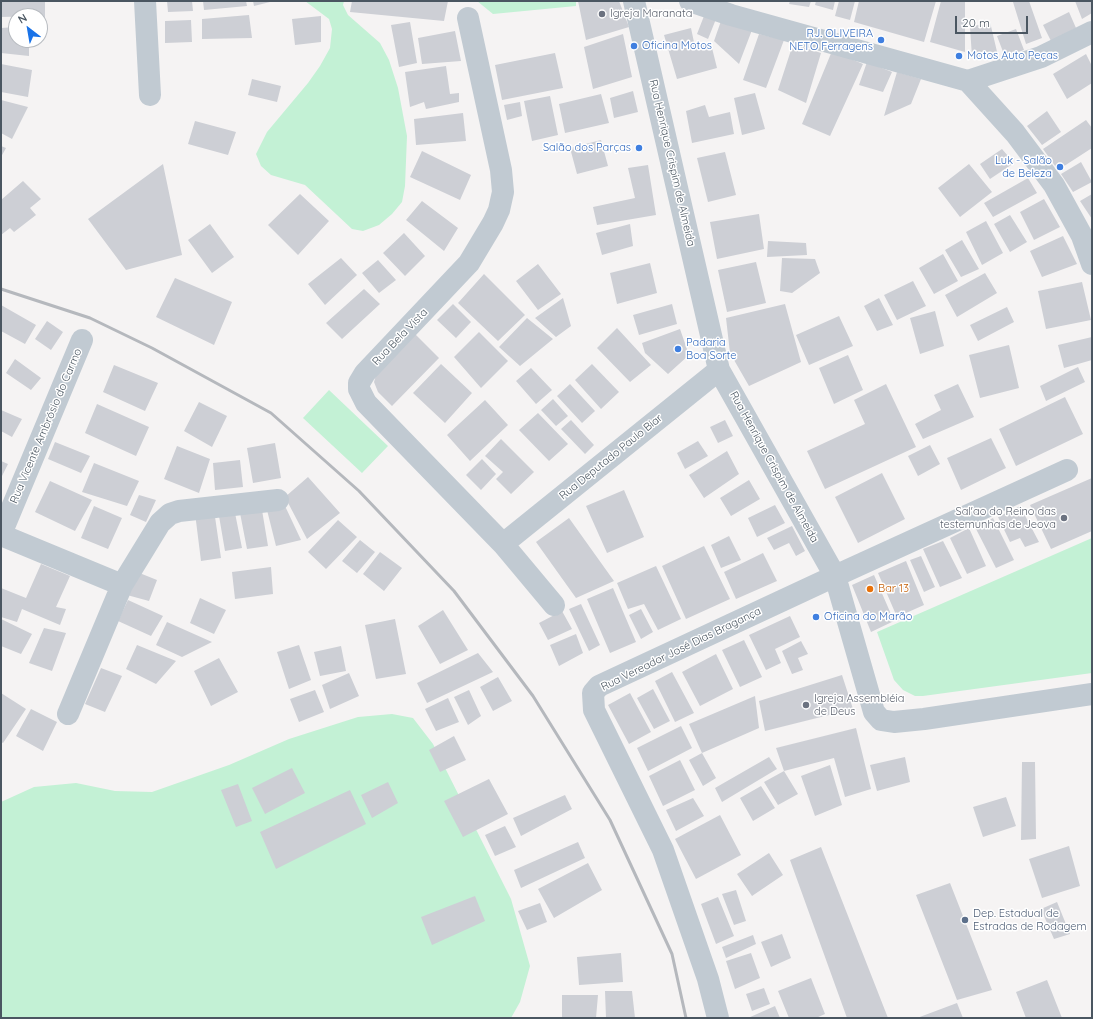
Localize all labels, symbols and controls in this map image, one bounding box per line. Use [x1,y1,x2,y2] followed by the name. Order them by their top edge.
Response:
[610,7,692,21] place label: Igreja Maranata
[8,8,48,48] north arrow
[957,8,1030,34] scale bar
[597,9,607,19] marker: Igreja Maranata
[15,10,29,27] text: N
[962,15,990,30] text: 20 m
[789,27,873,53] place label: RJ. OLIVEIRA NETO Ferragens
[876,35,886,45] marker: RJ. OLIVEIRA NETO Ferragens
[642,39,712,53] place label: Oficina Motos
[629,41,639,51] marker: Oficina Motos
[967,49,1058,63] place label: Motos Auto Peças
[954,51,964,61] marker: Motos Auto Peças
[646,78,698,248] street label: Rua Henrique Crispim de Almeida
[543,141,631,155] place label: Salão dos Parças
[634,143,644,153] marker: Salão dos Parças
[995,154,1052,180] place label: Luk - Salão de Beleza
[1055,162,1065,172] marker: Luk - Salão de Beleza
[370,306,430,368] street label: Rua Bela Vista
[686,336,736,362] place label: Padaria Boa Sorte
[673,344,683,354] marker: Padaria Boa Sorte
[7,347,85,505] street label: Rua Vicente Ambrósio do Carmo
[727,389,821,545] street label: Rua Henrique Crispim de Almeida
[557,411,665,503] street label: Rua Deputado Paulo Biar
[940,505,1056,531] place label: Sal'ao do Reino das testemunhas de Jeova
[1059,513,1069,523] marker: Sal'ao do Reino das testemunhas de Jeova
[878,582,909,596] place label: Bar 13
[865,584,875,594] marker: Bar 13
[599,604,763,694] street label: Rua Vereador José Dias Bragança
[824,610,912,624] place label: Oficina do Marão
[811,612,821,622] marker: Oficina do Marão
[814,692,904,718] place label: Igreja Assembléia de Deus
[801,700,811,710] marker: Igreja Assembléia de Deus
[973,907,1086,933] place label: Dep. Estadual de Estradas de Rodagem
[960,915,970,925] marker: Dep. Estadual de Estradas de Rodagem

